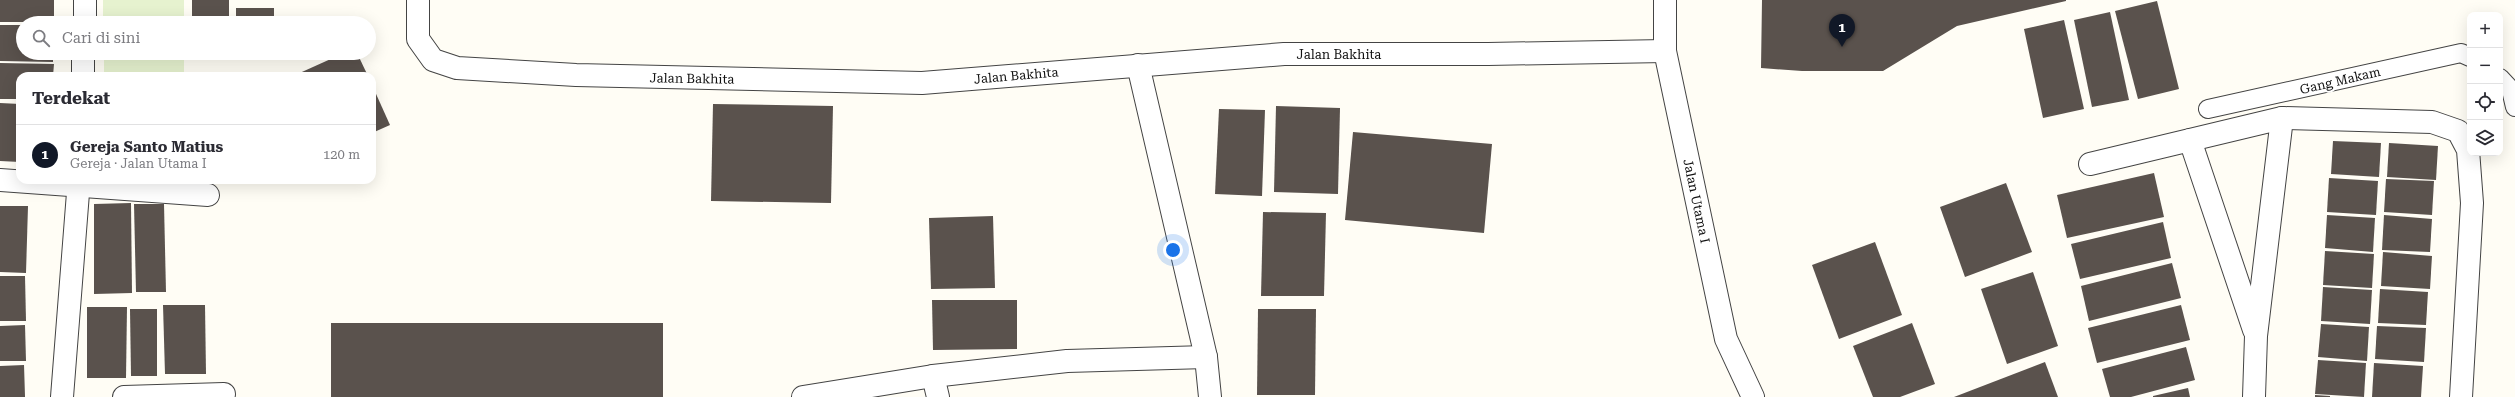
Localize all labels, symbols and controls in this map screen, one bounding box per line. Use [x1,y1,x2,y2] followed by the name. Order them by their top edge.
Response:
[2467,12,2503,156] map controls
[2467,12,2503,48] button: +
[1829,14,1855,47] pin: 1
[16,16,376,60] search box
[30,27,52,49] icon: search
[62,29,140,47] text: Cari di sini
[1297,47,1381,62] street label: Jalan Bakhita
[2467,48,2503,84] button: −
[973,64,1059,87] street label: Jalan Bakhita
[2298,64,2382,97] street label: Gang Makam
[649,70,735,87] street label: Jalan Bakhita
[2467,84,2503,120] button: locate
[32,88,110,108] text: Terdekat
[2467,120,2503,156] button: layers
[70,138,223,156] text: Gereja Santo Matius
[41,147,49,162] text: 1
[323,147,360,162] text: 120 m
[70,156,207,171] text: Gereja · Jalan Utama I
[1680,157,1713,245] street label: Jalan Utama I
[1163,240,1183,260] your location

